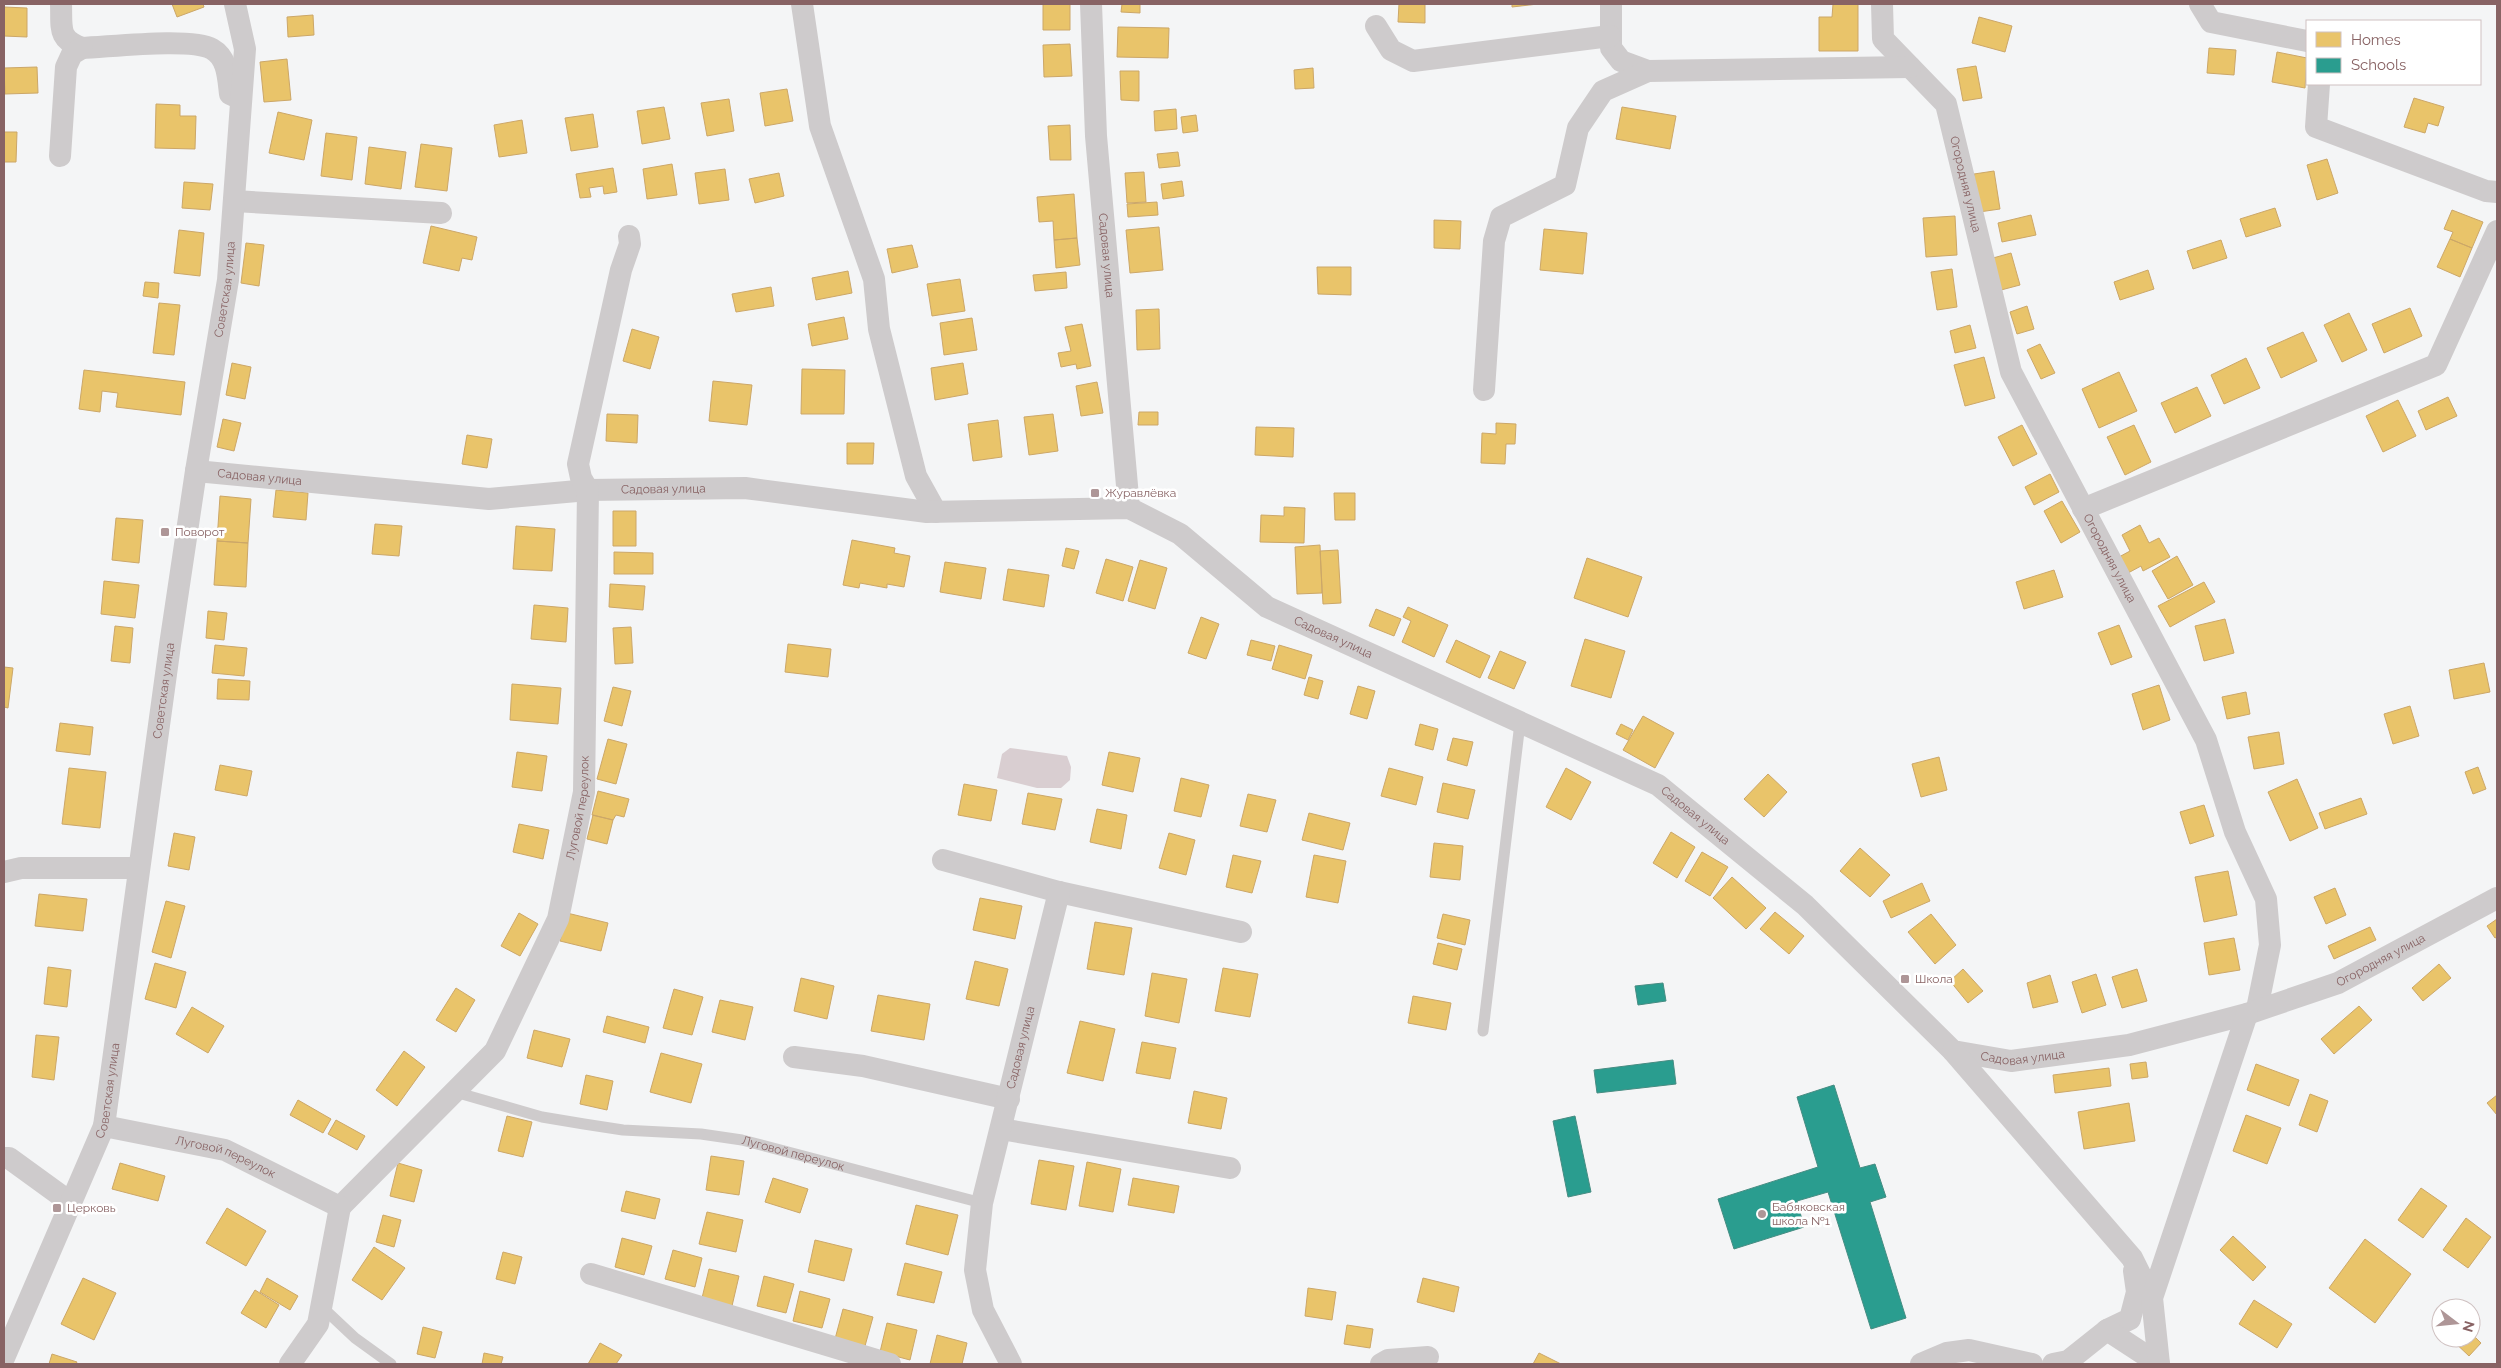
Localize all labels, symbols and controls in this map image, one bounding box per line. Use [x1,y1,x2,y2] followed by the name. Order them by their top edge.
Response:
[2306,20,2481,85] legend
[2351,31,2401,49] text: Homes
[2351,56,2406,74] text: Schools
[1947,135,1984,234] street label: Огородняя улица
[1096,213,1117,298] street label: Садовая улица
[211,241,238,339] street label: Советская улица
[217,466,303,488] street label: Садовая улица
[621,482,706,497] street label: Садовая улица
[1105,486,1176,500] place label: Журавлёвка
[1089,487,1101,499] marker: Журавлёвка
[2080,511,2139,605] street label: Огородняя улица
[175,525,225,539] place label: Поворот
[159,526,171,538] marker: Поворот
[1292,613,1375,661] street label: Садовая улица
[150,642,177,740] street label: Советская улица
[563,755,591,861] street label: Луговой переулок
[1658,783,1733,848] street label: Садовая улица
[2334,931,2428,990] street label: Огородняя улица
[1915,972,1953,986] place label: Школа
[1899,973,1911,985] marker: Школа
[1003,1005,1037,1091] street label: Садовая улица
[92,1042,122,1141] street label: Советская улица
[1980,1047,2066,1068] street label: Садовая улица
[174,1133,278,1181] street label: Луговой переулок
[740,1133,846,1174] street label: Луговой переулок
[1772,1200,1845,1228] place label: Бабяковская школа №1
[67,1201,116,1215] place label: Церковь
[51,1202,63,1214] marker: Церковь
[1756,1208,1768,1220] marker: Бабяковская школа №1
[2431,1298,2481,1348] north arrow
[2459,1319,2478,1334] text: N

